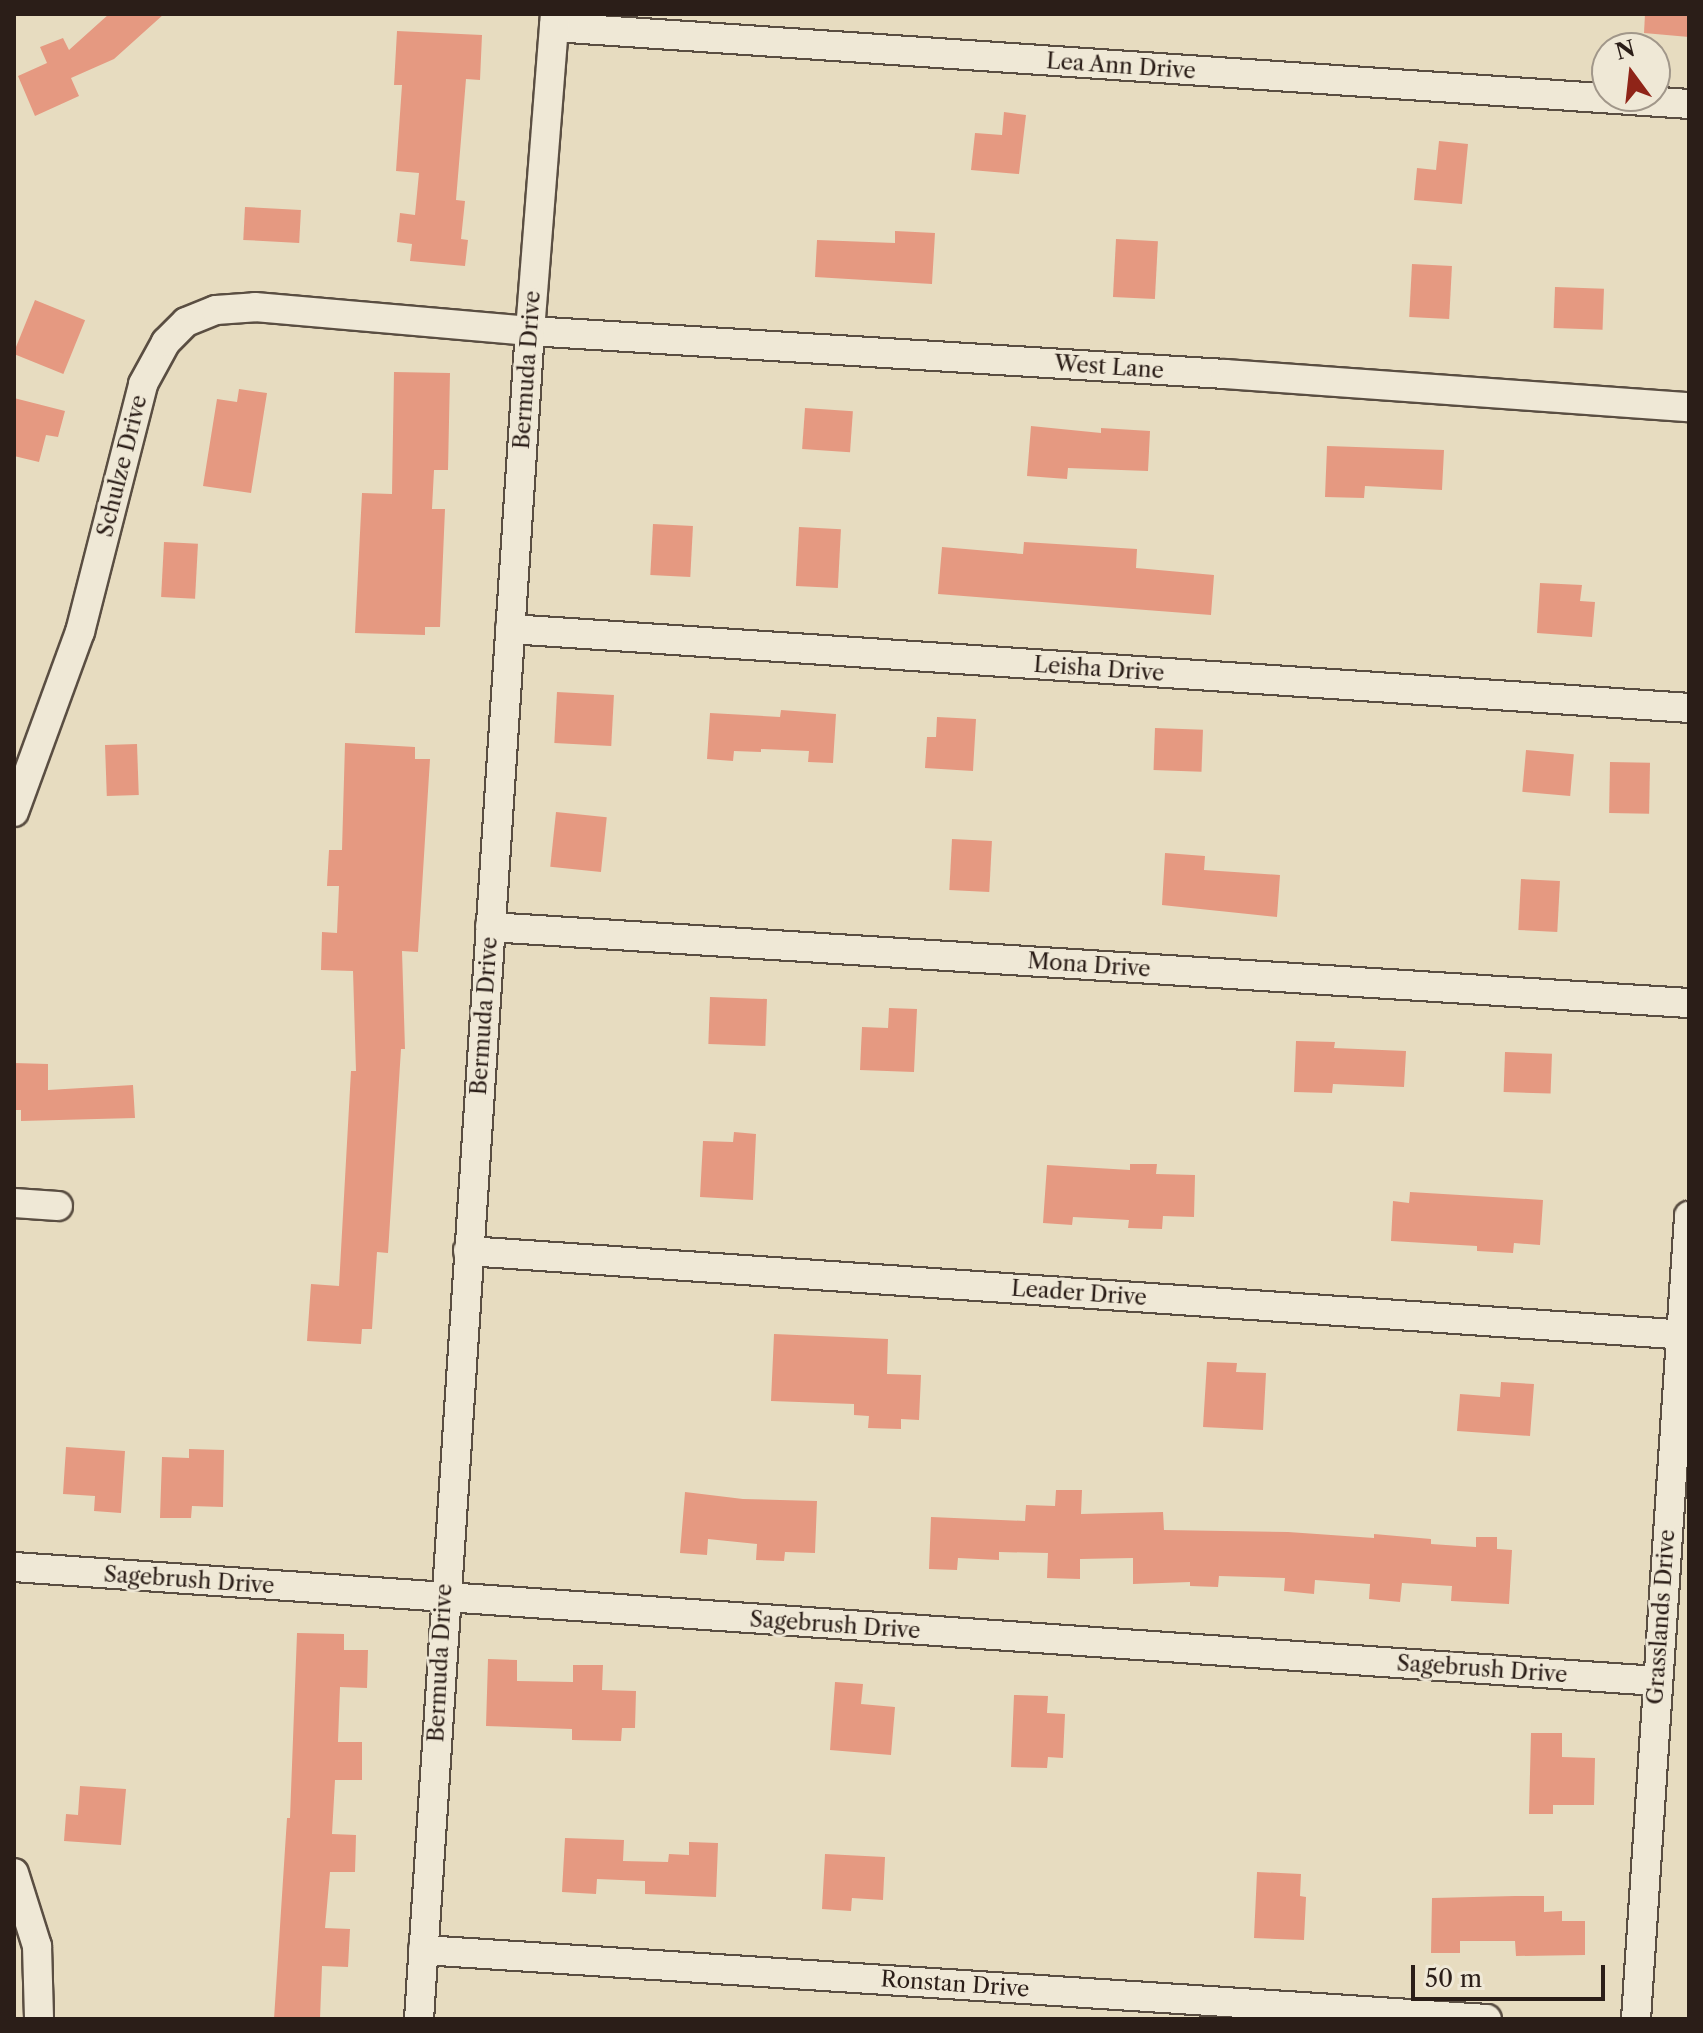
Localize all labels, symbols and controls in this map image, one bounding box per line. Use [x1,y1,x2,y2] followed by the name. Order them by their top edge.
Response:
[1591,32,1671,112] north arrow
[1612,35,1638,66] text: N
[1045,48,1197,84] street label: Lea Ann Drive
[508,290,546,450] street label: Bermuda Drive
[1053,350,1165,384] street label: West Lane
[92,392,152,540] street label: Schulze Drive
[1033,651,1165,687] street label: Leisha Drive
[465,936,503,1096] street label: Bermuda Drive
[1026,948,1152,982] street label: Mona Drive
[1010,1275,1148,1311] street label: Leader Drive
[1642,1529,1680,1705] street label: Grasslands Drive
[103,1561,275,1599] street label: Sagebrush Drive
[423,1583,457,1743] street label: Bermuda Drive
[749,1606,921,1644] street label: Sagebrush Drive
[1396,1650,1568,1688] street label: Sagebrush Drive
[1415,1949,1609,1999] scale bar
[1425,1964,1482,1993] text: 50 m
[880,1966,1030,2002] street label: Ronstan Drive

